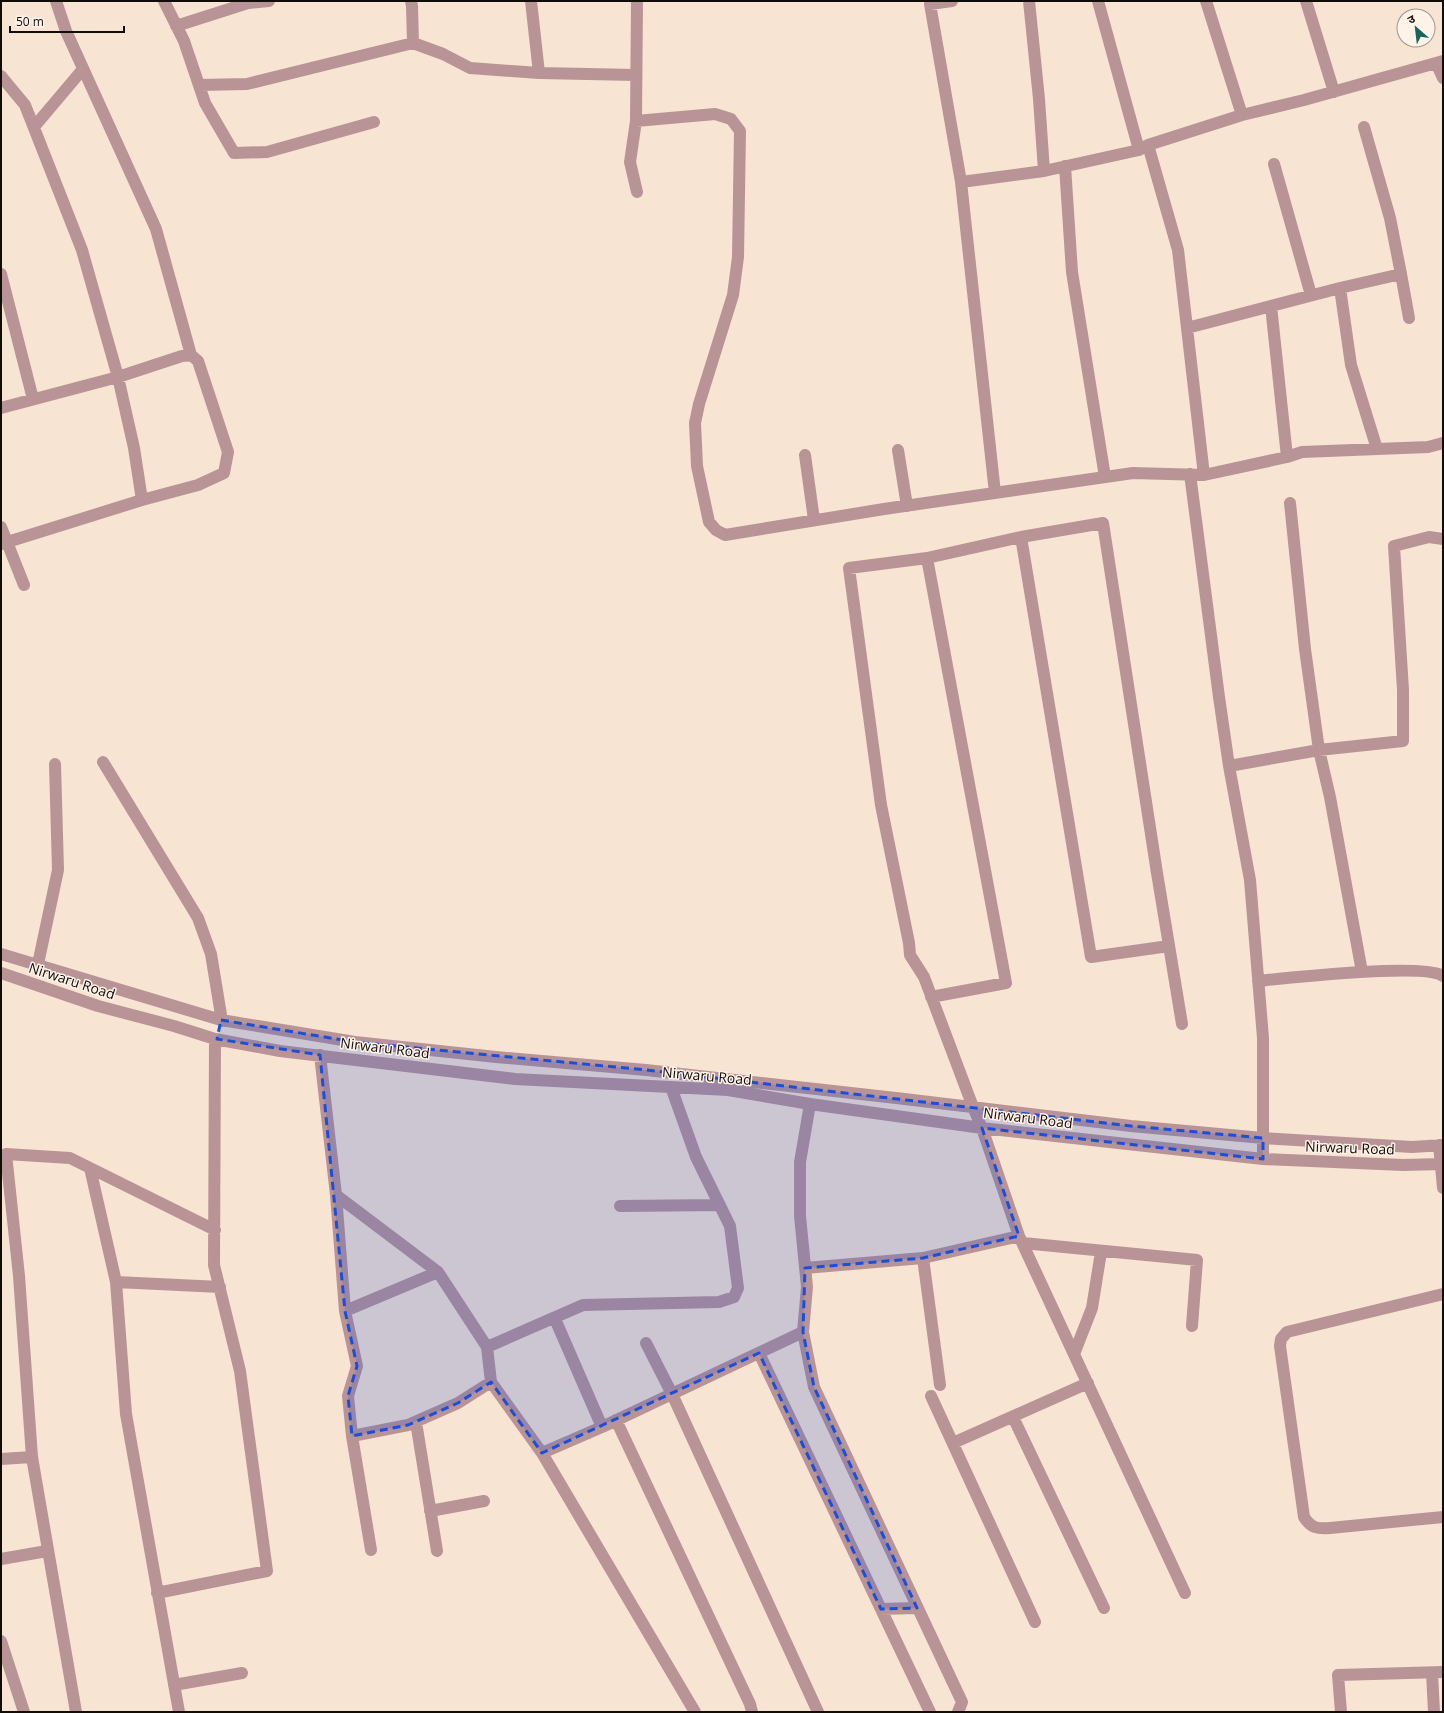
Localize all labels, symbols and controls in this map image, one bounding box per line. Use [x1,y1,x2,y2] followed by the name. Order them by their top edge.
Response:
[10,8,124,34] scale bar
[1396,8,1436,48] north arrow
[1405,10,1418,27] text: उ
[16,13,44,30] text: 50 m
[27,958,118,1003] street label: Nirwaru Road
[339,1033,431,1062] street label: Nirwaru Road
[661,1062,753,1089] street label: Nirwaru Road
[982,1103,1074,1132] street label: Nirwaru Road
[1305,1136,1395,1159] street label: Nirwaru Road

